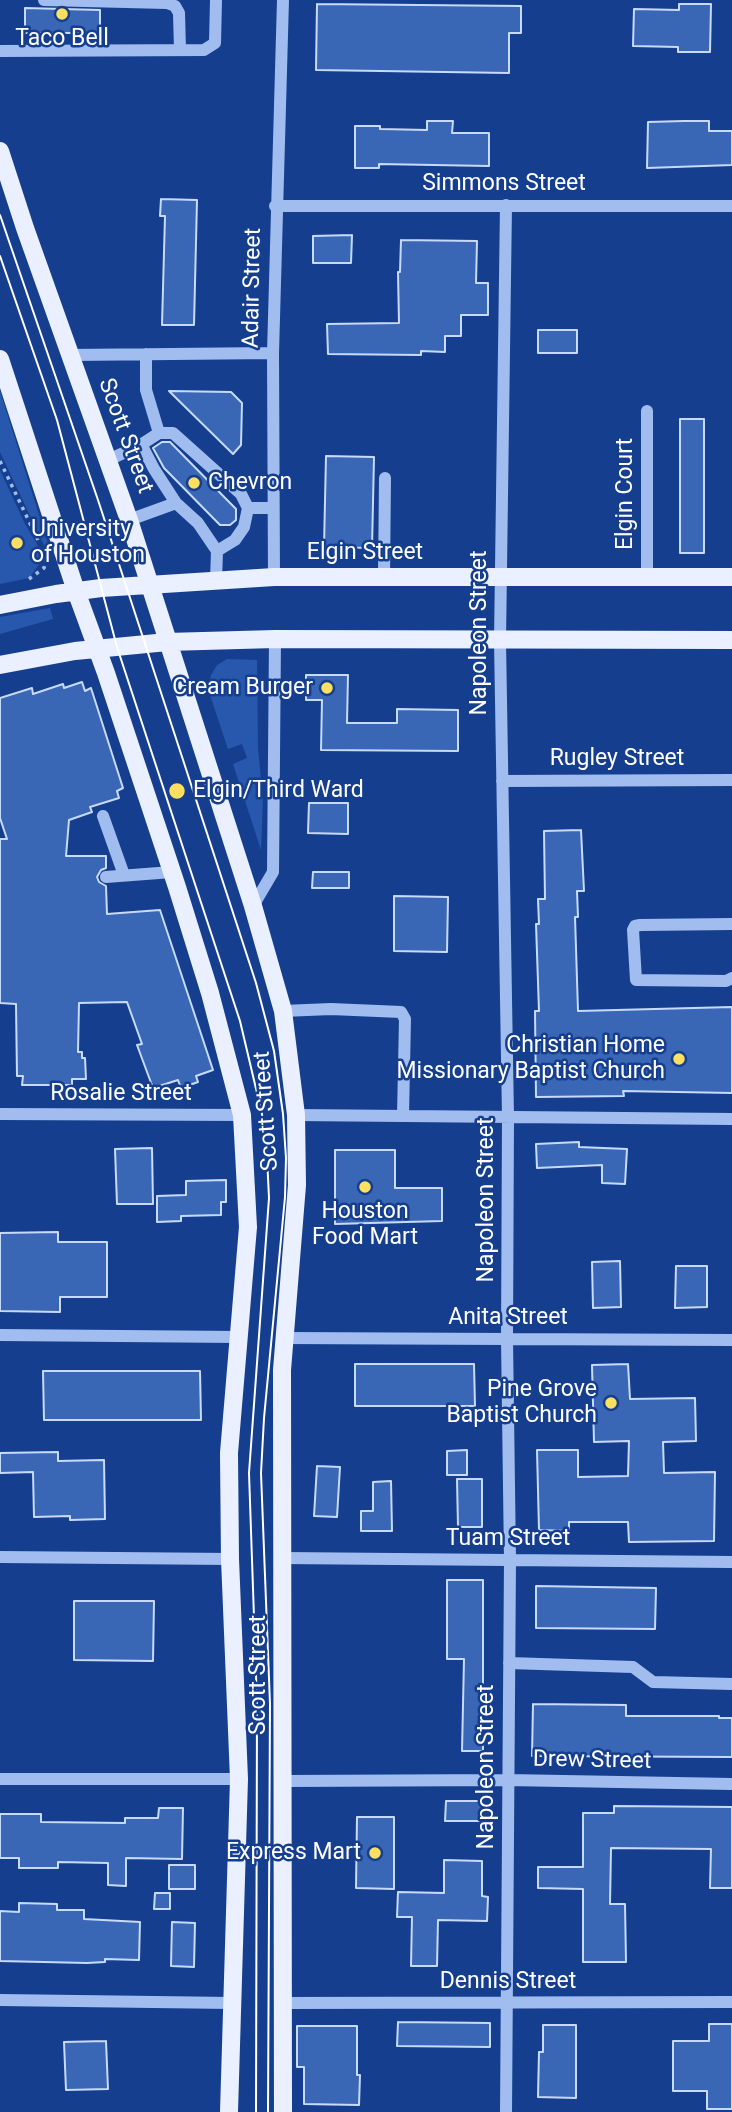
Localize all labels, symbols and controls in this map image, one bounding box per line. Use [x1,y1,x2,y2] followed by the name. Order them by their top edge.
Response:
[54,6,70,22] marker: Taco Bell
[15,25,109,53] place label: Taco Bell
[422,170,586,198] street label: Simmons Street
[238,228,268,348] street label: Adair Street
[91,375,159,497] street label: Scott Street
[612,438,640,550] street label: Elgin Court
[208,469,292,497] place label: Chevron
[186,475,202,491] marker: Chevron
[31,516,145,570] place label: University of Houston
[9,535,25,551] marker: University of Houston
[307,539,423,567] street label: Elgin Street
[466,551,494,715] street label: Napoleon Street
[172,674,313,702] place label: Cream Burger
[319,680,335,696] marker: Cream Burger
[550,745,684,773] street label: Rugley Street
[193,777,364,805] place label: Elgin/Third Ward
[167,781,187,801] marker: Elgin/Third Ward
[397,1032,665,1086] place label: Christian Home Missionary Baptist Church
[249,1050,285,1172] street label: Scott Street
[671,1051,687,1067] marker: Christian Home Missionary Baptist Church
[50,1080,192,1108] street label: Rosalie Street
[473,1118,501,1282] street label: Napoleon Street
[357,1179,373,1195] marker: Houston Food Mart
[312,1198,418,1252] place label: Houston Food Mart
[448,1304,568,1332] street label: Anita Street
[446,1376,597,1430] place label: Pine Grove Baptist Church
[603,1395,619,1411] marker: Pine Grove Baptist Church
[446,1525,570,1553] street label: Tuam Street
[245,1615,273,1735] street label: Scott Street
[473,1685,501,1849] street label: Napoleon Street
[532,1746,652,1776] street label: Drew Street
[226,1839,361,1867] place label: Express Mart
[367,1845,383,1861] marker: Express Mart
[440,1968,576,1996] street label: Dennis Street

